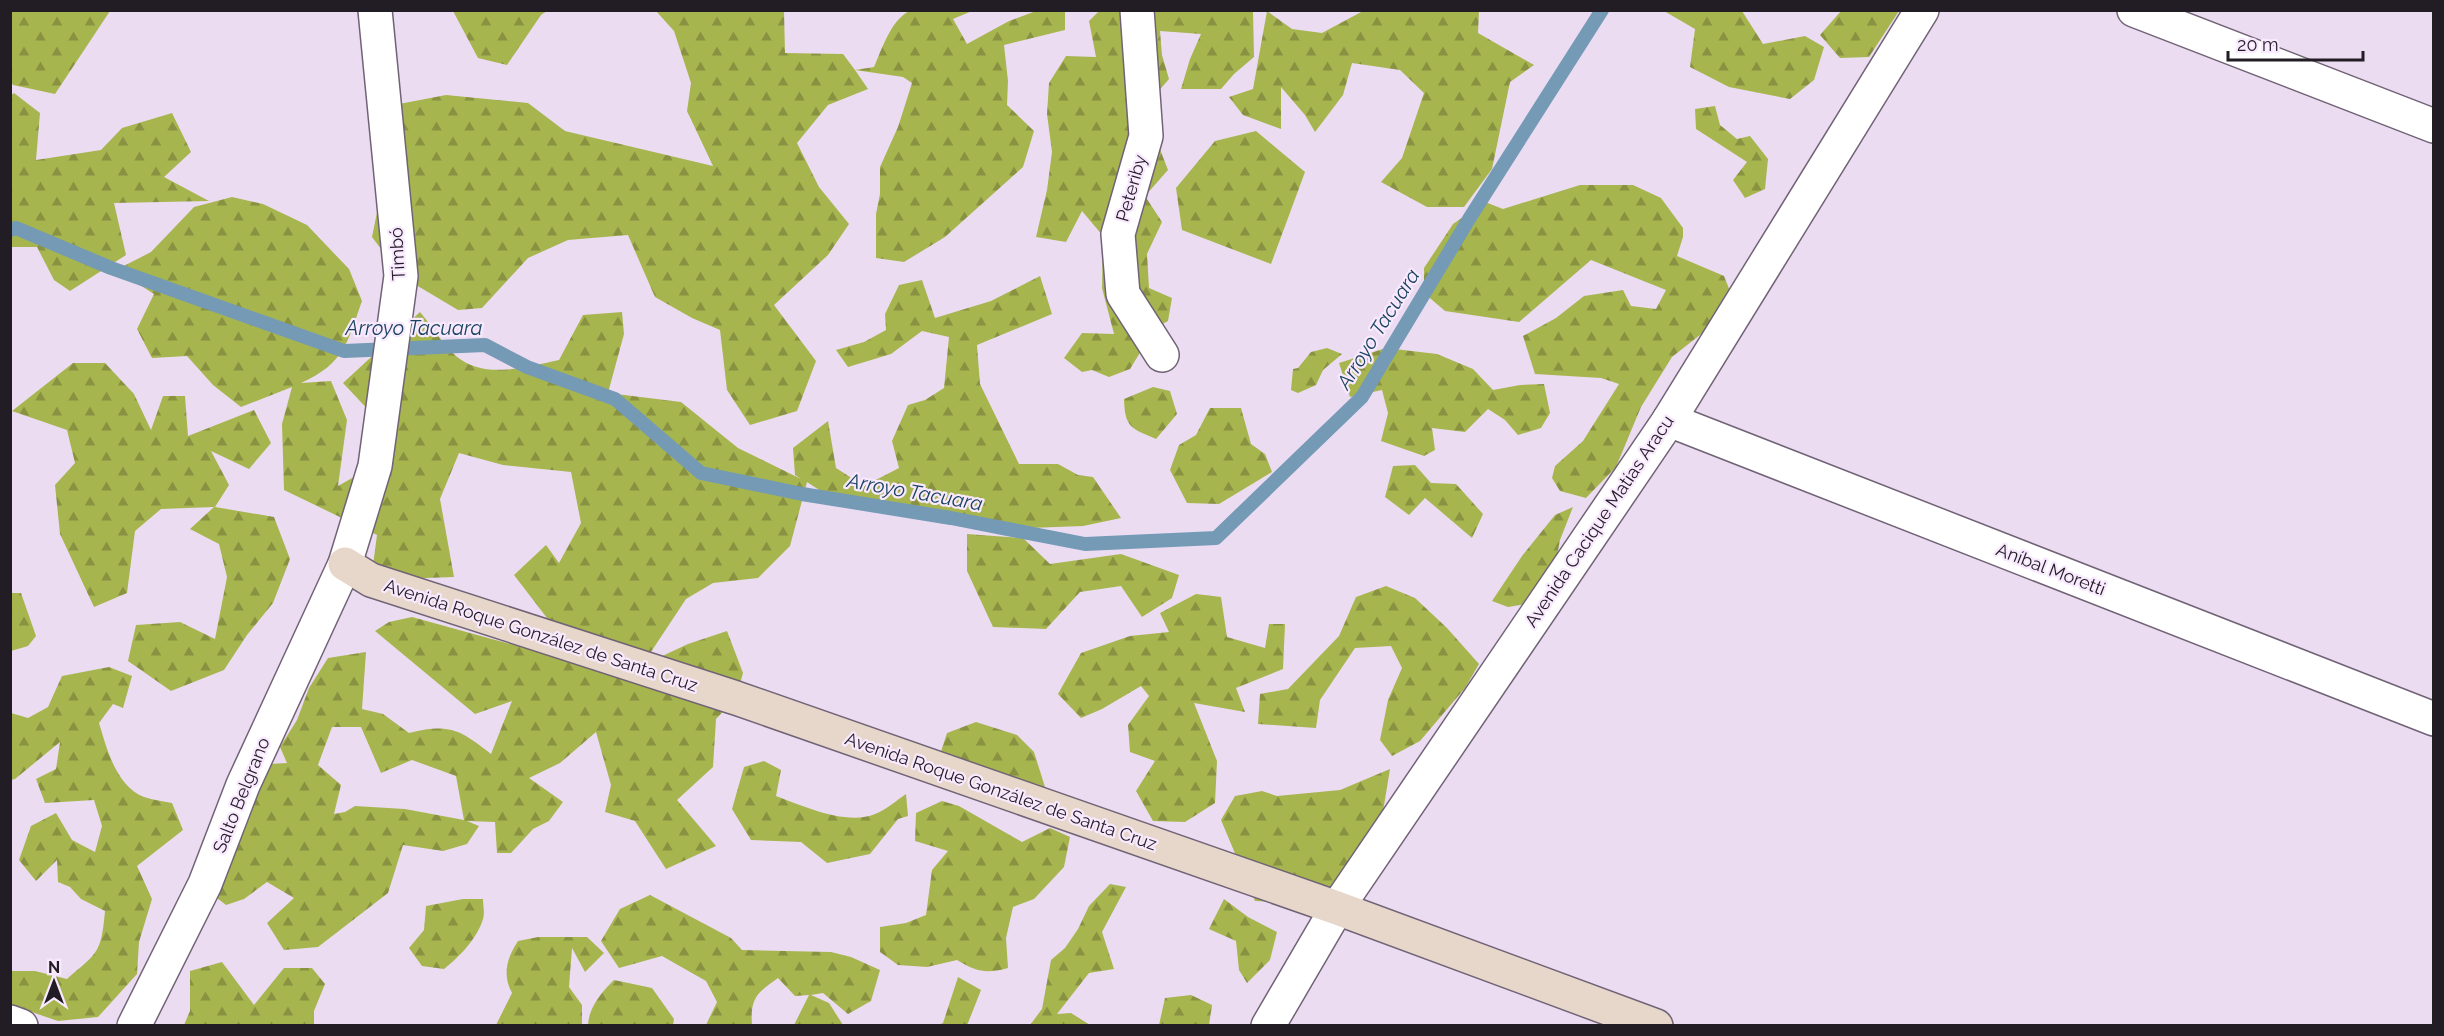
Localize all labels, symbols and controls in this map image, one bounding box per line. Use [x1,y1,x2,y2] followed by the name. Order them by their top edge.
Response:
[2228,24,2363,62] scale bar
[2237,34,2279,55] text: 20 m
[1111,152,1151,224] street label: Peteriby
[385,227,409,281] street label: Timbó
[1331,265,1424,394] water label: Arroyo Tacuara
[344,316,483,340] water label: Arroyo Tacuara
[1520,411,1678,631] street label: Avenida Cacique Matías Aracu
[844,468,985,516] water label: Arroyo Tacuara
[1993,539,2109,599] street label: Aníbal Moretti
[382,574,700,696] street label: Avenida Roque González de Santa Cruz
[842,728,1160,854] street label: Avenida Roque González de Santa Cruz
[208,734,274,856] street label: Salto Belgrano
[24,952,84,1012] north arrow
[48,958,60,977] text: N

